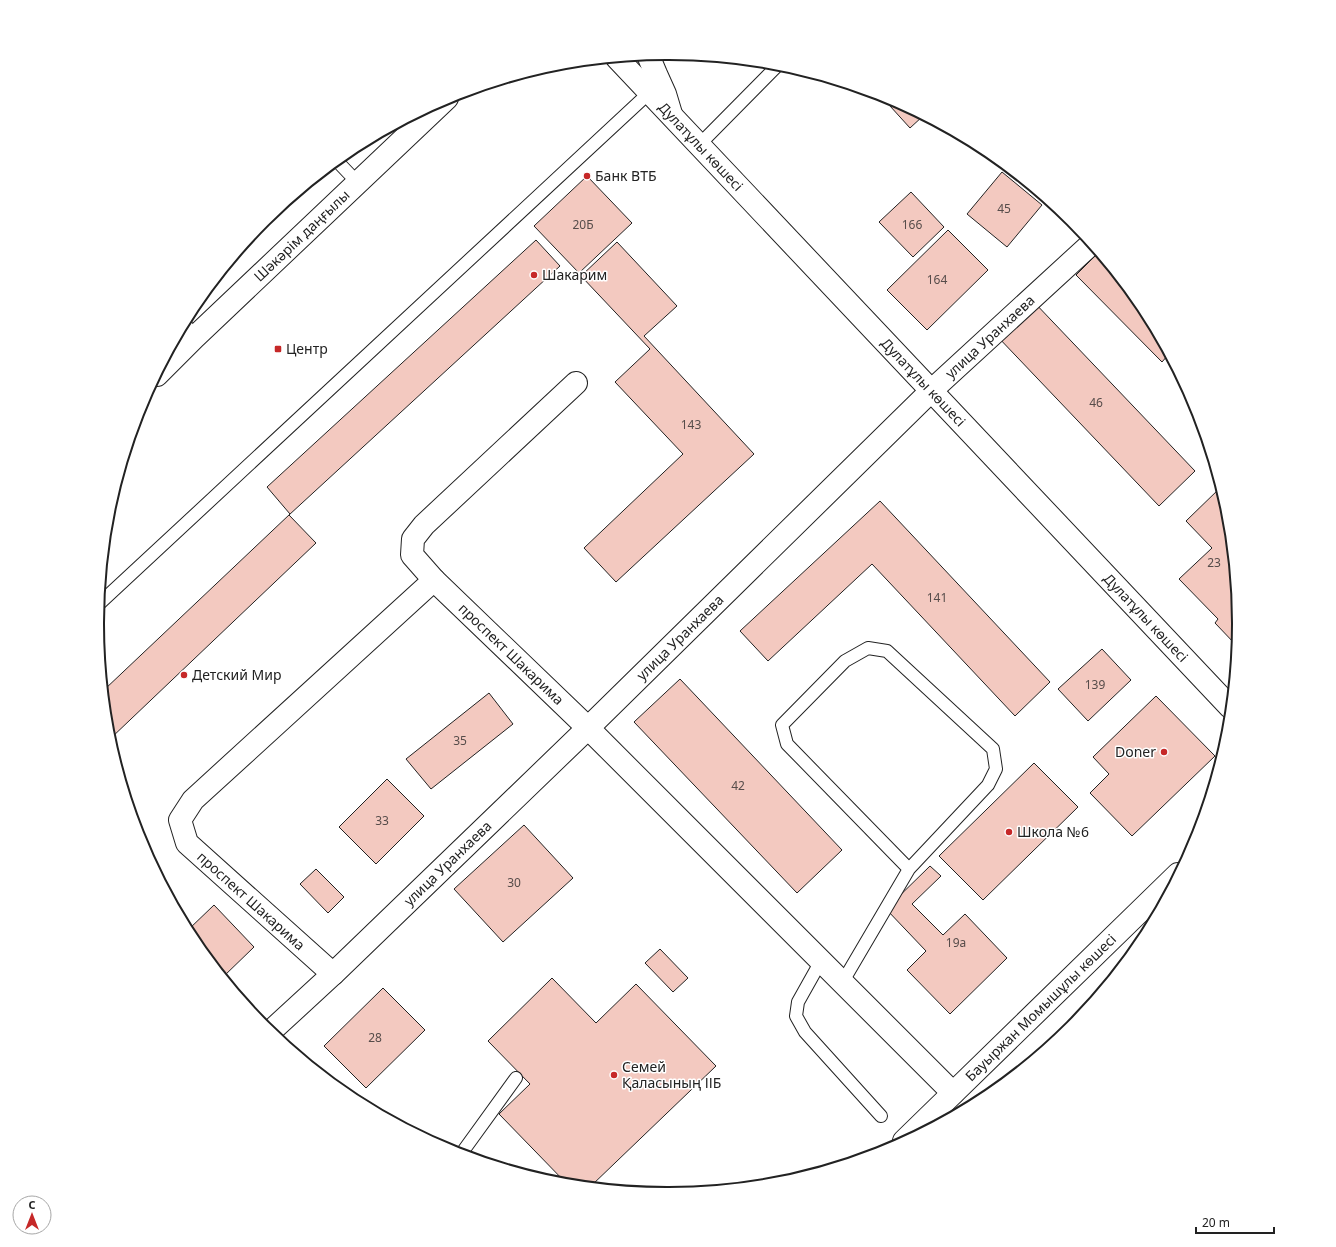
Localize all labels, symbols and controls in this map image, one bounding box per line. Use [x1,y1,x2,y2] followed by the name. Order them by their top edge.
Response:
[655,98,748,195] street label: Дулатұлы көшесі
[595,166,657,185] place label: Банк ВТБ
[582,171,592,181] marker: Банк ВТБ
[249,185,354,285] street label: Шәкәрім даңғылы
[997,200,1011,217] house number: 45
[572,216,594,233] house number: 20Б
[902,216,922,233] house number: 166
[542,265,607,284] place label: Шакарим
[529,270,539,280] marker: Шакарим
[927,271,947,288] house number: 164
[941,291,1038,382] street label: улица Уранхаева
[877,333,970,430] street label: Дулатұлы көшесі
[286,339,328,358] place label: Центр
[273,344,283,354] marker: Центр
[1089,394,1103,411] house number: 46
[681,416,701,433] house number: 143
[1207,554,1221,571] house number: 23
[1100,569,1193,666] street label: Дулатұлы көшесі
[927,589,947,606] house number: 141
[632,590,727,684] street label: улица Уранхаева
[455,599,568,709] street label: проспект Шакарима
[192,665,281,684] place label: Детский Мир
[179,670,189,680] marker: Детский Мир
[1085,676,1105,693] house number: 139
[453,732,467,749] house number: 35
[1115,742,1156,761] place label: Doner
[1159,747,1169,757] marker: Doner
[731,777,745,794] house number: 42
[375,812,389,829] house number: 33
[399,816,495,910] street label: улица Уранхаева
[1017,822,1089,841] place label: Школа №6
[1004,827,1014,837] marker: Школа №6
[193,847,309,954] street label: проспект Шакарима
[507,874,521,891] house number: 30
[961,929,1120,1085] street label: Бауыржан Момышұлы көшесі
[946,934,966,951] house number: 19а
[368,1029,382,1046] house number: 28
[622,1057,721,1092] place label: Семей Қаласының ІІБ
[609,1070,619,1080] marker: Семей Қаласының ІІБ
[12,1195,52,1235] north arrow
[28,1197,36,1212] text: С
[1196,1209,1274,1235] scale bar
[1202,1214,1230,1231] text: 20 m

